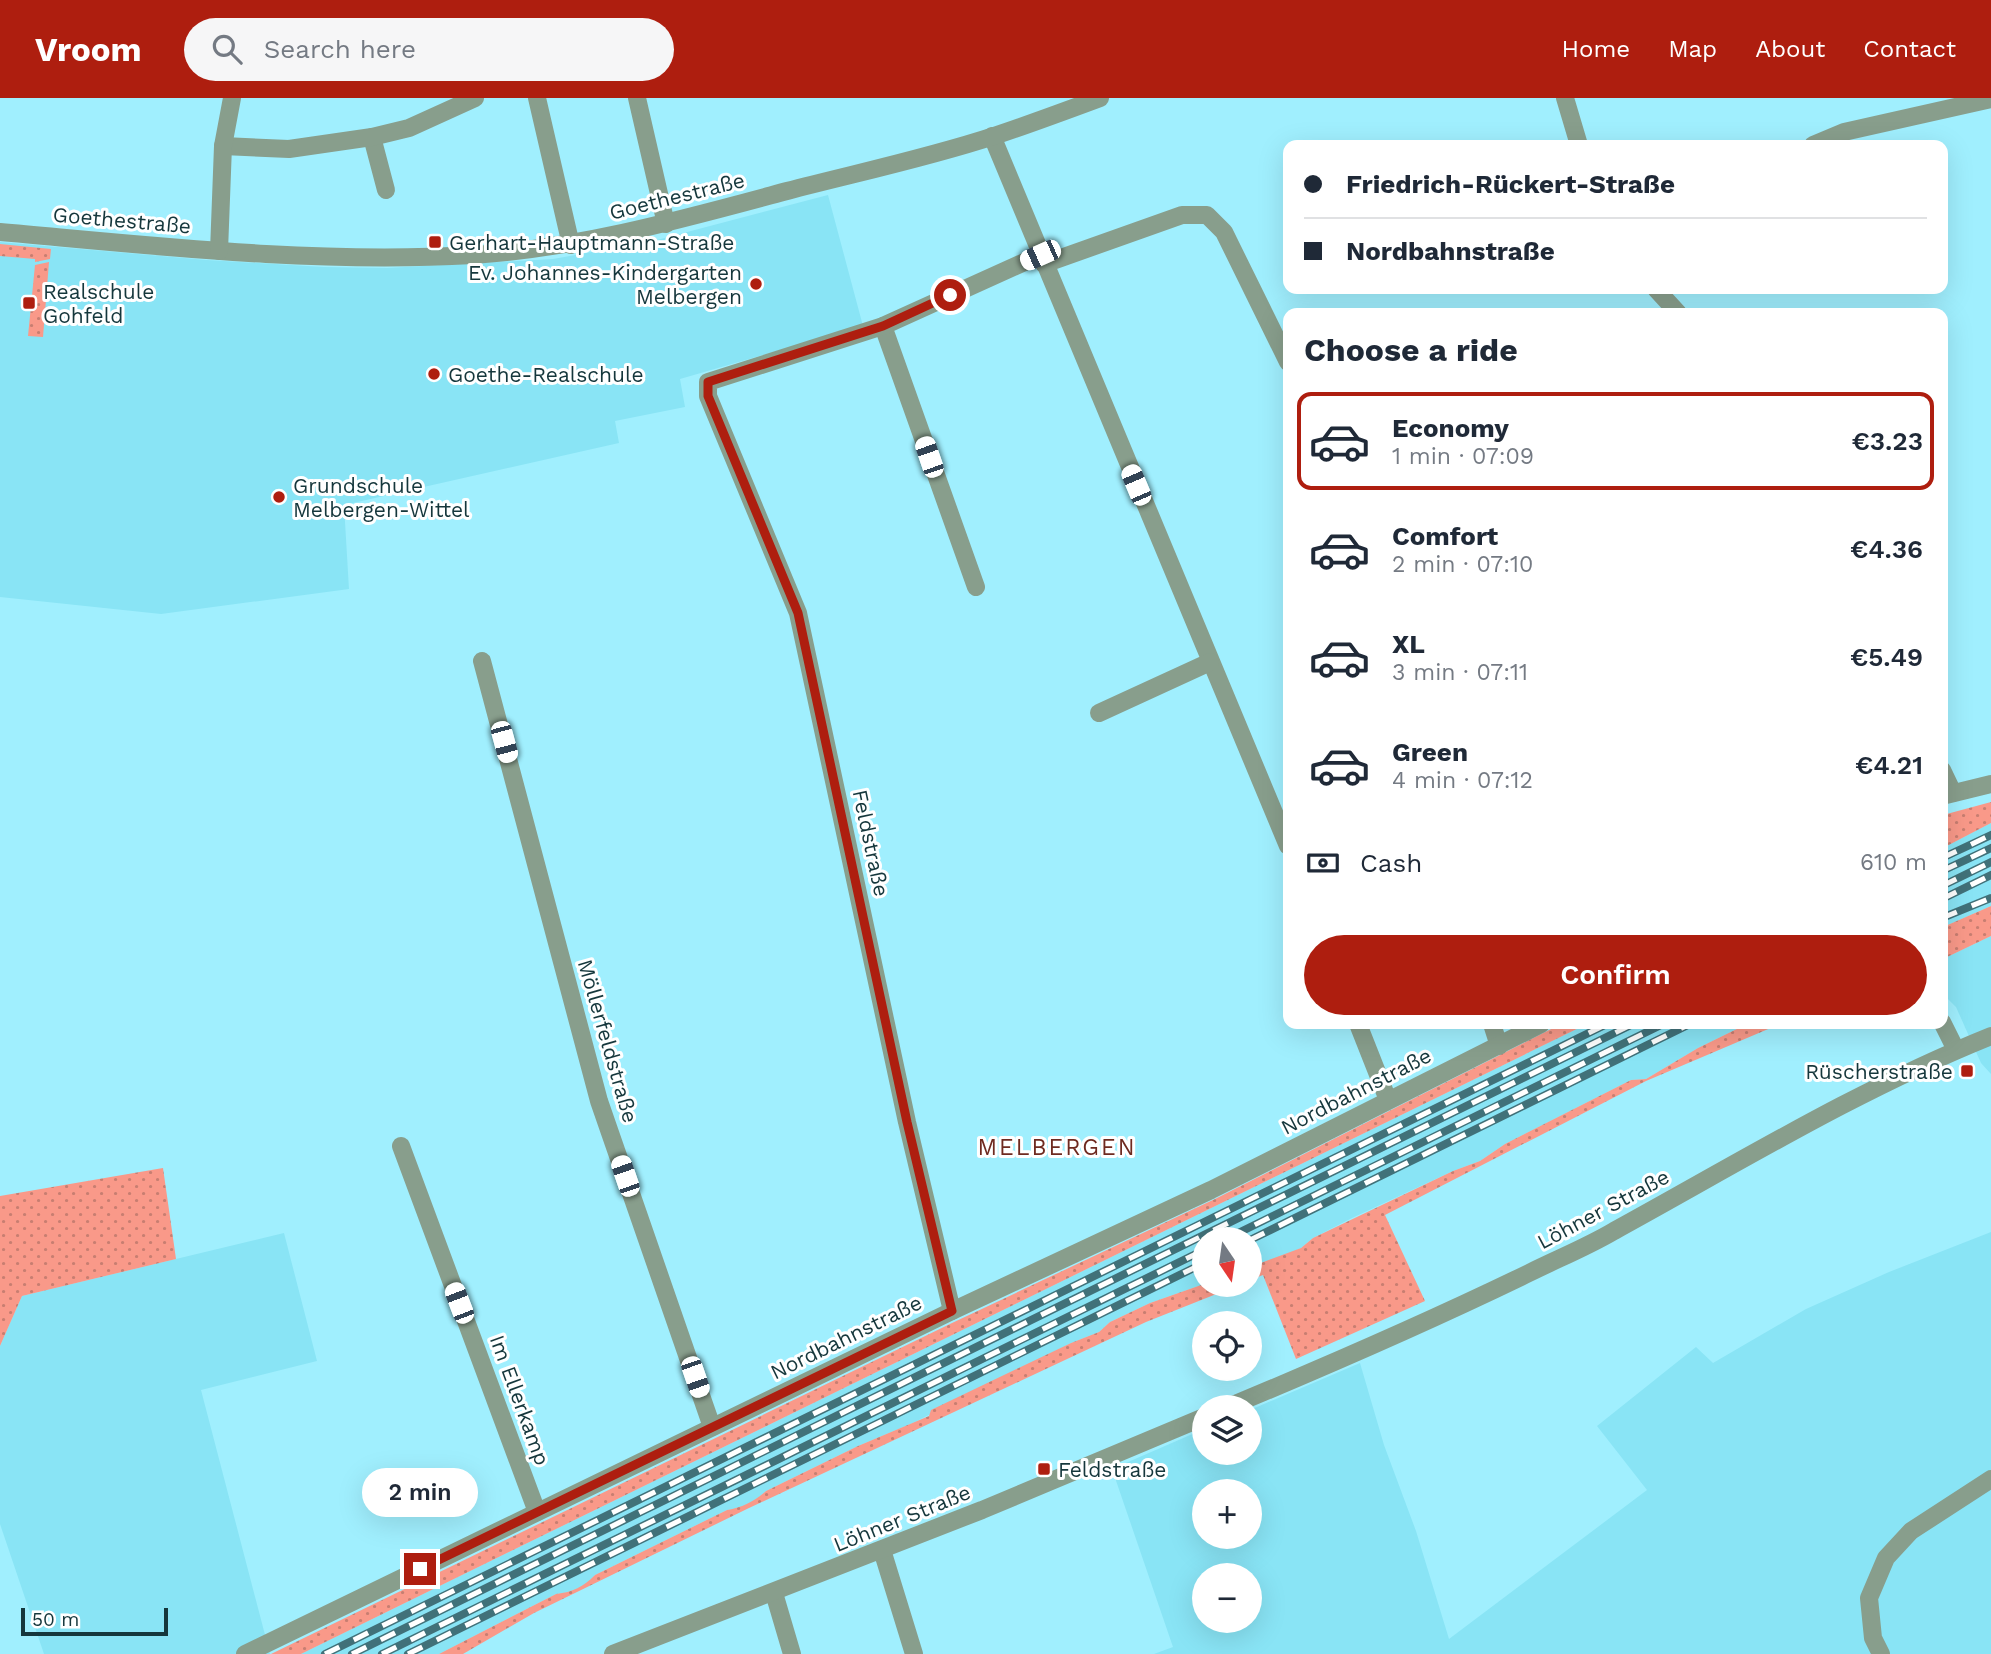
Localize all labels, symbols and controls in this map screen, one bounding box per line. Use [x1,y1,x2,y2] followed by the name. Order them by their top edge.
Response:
[184,18,674,81] search box
[35,30,142,69] text: Vroom
[208,30,246,68] icon: search
[264,34,416,64] text: Search here
[1562,35,1630,63] text: Home
[1668,35,1717,63] text: Map
[1755,35,1825,63] text: About
[1863,35,1956,63] text: Contact
[607,167,747,225] street label: Goethestraße
[1346,169,1675,199] text: Friedrich-Rückert-Straße
[52,202,192,238] street label: Goethestraße
[449,230,734,255] place label: Gerhart-Hauptmann-Straße
[427,234,443,250] marker: Gerhart-Hauptmann-Straße
[1346,236,1555,266] text: Nordbahnstraße
[1017,237,1064,273] car
[468,260,742,309] place label: Ev. Johannes-Kindergarten Melbergen
[748,276,764,292] marker: Ev. Johannes-Kindergarten Melbergen
[43,279,154,328] place label: Realschule Gohfeld
[934,279,966,311] route start
[21,295,37,311] marker: Realschule Gohfeld
[1304,331,1518,369] text: Choose a ride
[448,362,644,387] place label: Goethe-Realschule
[426,366,442,382] marker: Goethe-Realschule
[1308,410,1371,473] icon: car
[1392,413,1509,443] text: Economy
[1851,426,1923,456] text: €3.23
[913,434,946,480] car
[1392,443,1534,470] text: 1 min · 07:09
[1119,462,1154,508] car
[293,473,470,522] place label: Grundschule Melbergen-Wittel
[271,489,287,505] marker: Grundschule Melbergen-Wittel
[1308,518,1371,581] icon: car
[1392,521,1498,551] text: Comfort
[1850,534,1923,564] text: €4.36
[1392,551,1533,578] text: 2 min · 07:10
[1308,626,1371,689] icon: car
[1392,629,1425,659] text: XL
[1850,642,1923,672] text: €5.49
[1392,659,1528,686] text: 3 min · 07:11
[489,719,520,765] car
[1308,734,1371,797] icon: car
[1392,737,1468,767] text: Green
[1855,750,1923,780] text: €4.21
[1392,767,1533,794] text: 4 min · 07:12
[847,787,895,899] street label: Feldstraße
[1304,844,1342,882] icon: cash
[1360,848,1422,878] text: Cash
[1860,849,1927,876] text: 610 m
[1304,935,1927,1015] button: Confirm
[573,956,643,1126] street label: Möllerfeldstraße
[1277,1042,1435,1140] street label: Nordbahnstraße
[1805,1059,1953,1084] place label: Rüscherstraße
[1959,1063,1975,1079] marker: Rüscherstraße
[977,1134,1137,1161] district label: MELBERGEN
[609,1153,642,1199] car
[1533,1164,1673,1254] street label: Löhner Straße
[1192,1227,1262,1297] north arrow
[1192,1227,1262,1633] map controls
[442,1280,477,1326] car
[766,1290,926,1384] street label: Nordbahnstraße
[1192,1311,1262,1381] button: locate
[485,1331,555,1469] street label: Im Ellerkamp
[679,1354,712,1400] car
[1192,1395,1262,1465] button: layers
[1058,1457,1166,1482] place label: Feldstraße
[1036,1461,1052,1477] marker: Feldstraße
[362,1468,478,1516] callout: 2 min
[388,1479,452,1506] text: 2 min
[830,1479,974,1557] street label: Löhner Straße
[1192,1479,1262,1549] button: +
[404,1553,436,1585] route end
[1192,1563,1262,1633] button: −
[21,1605,168,1637] scale bar
[32,1608,79,1631] text: 50 m

